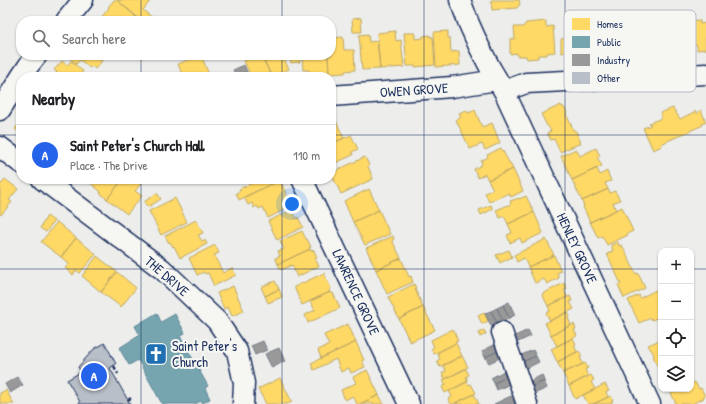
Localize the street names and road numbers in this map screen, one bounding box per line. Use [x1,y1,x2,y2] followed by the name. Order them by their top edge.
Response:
[379,78,449,101] street label: OWEN GROVE
[553,209,602,286] street label: HENLEY GROVE
[328,246,385,338] street label: LAWRENCE GROVE
[141,251,194,300] street label: THE DRIVE

